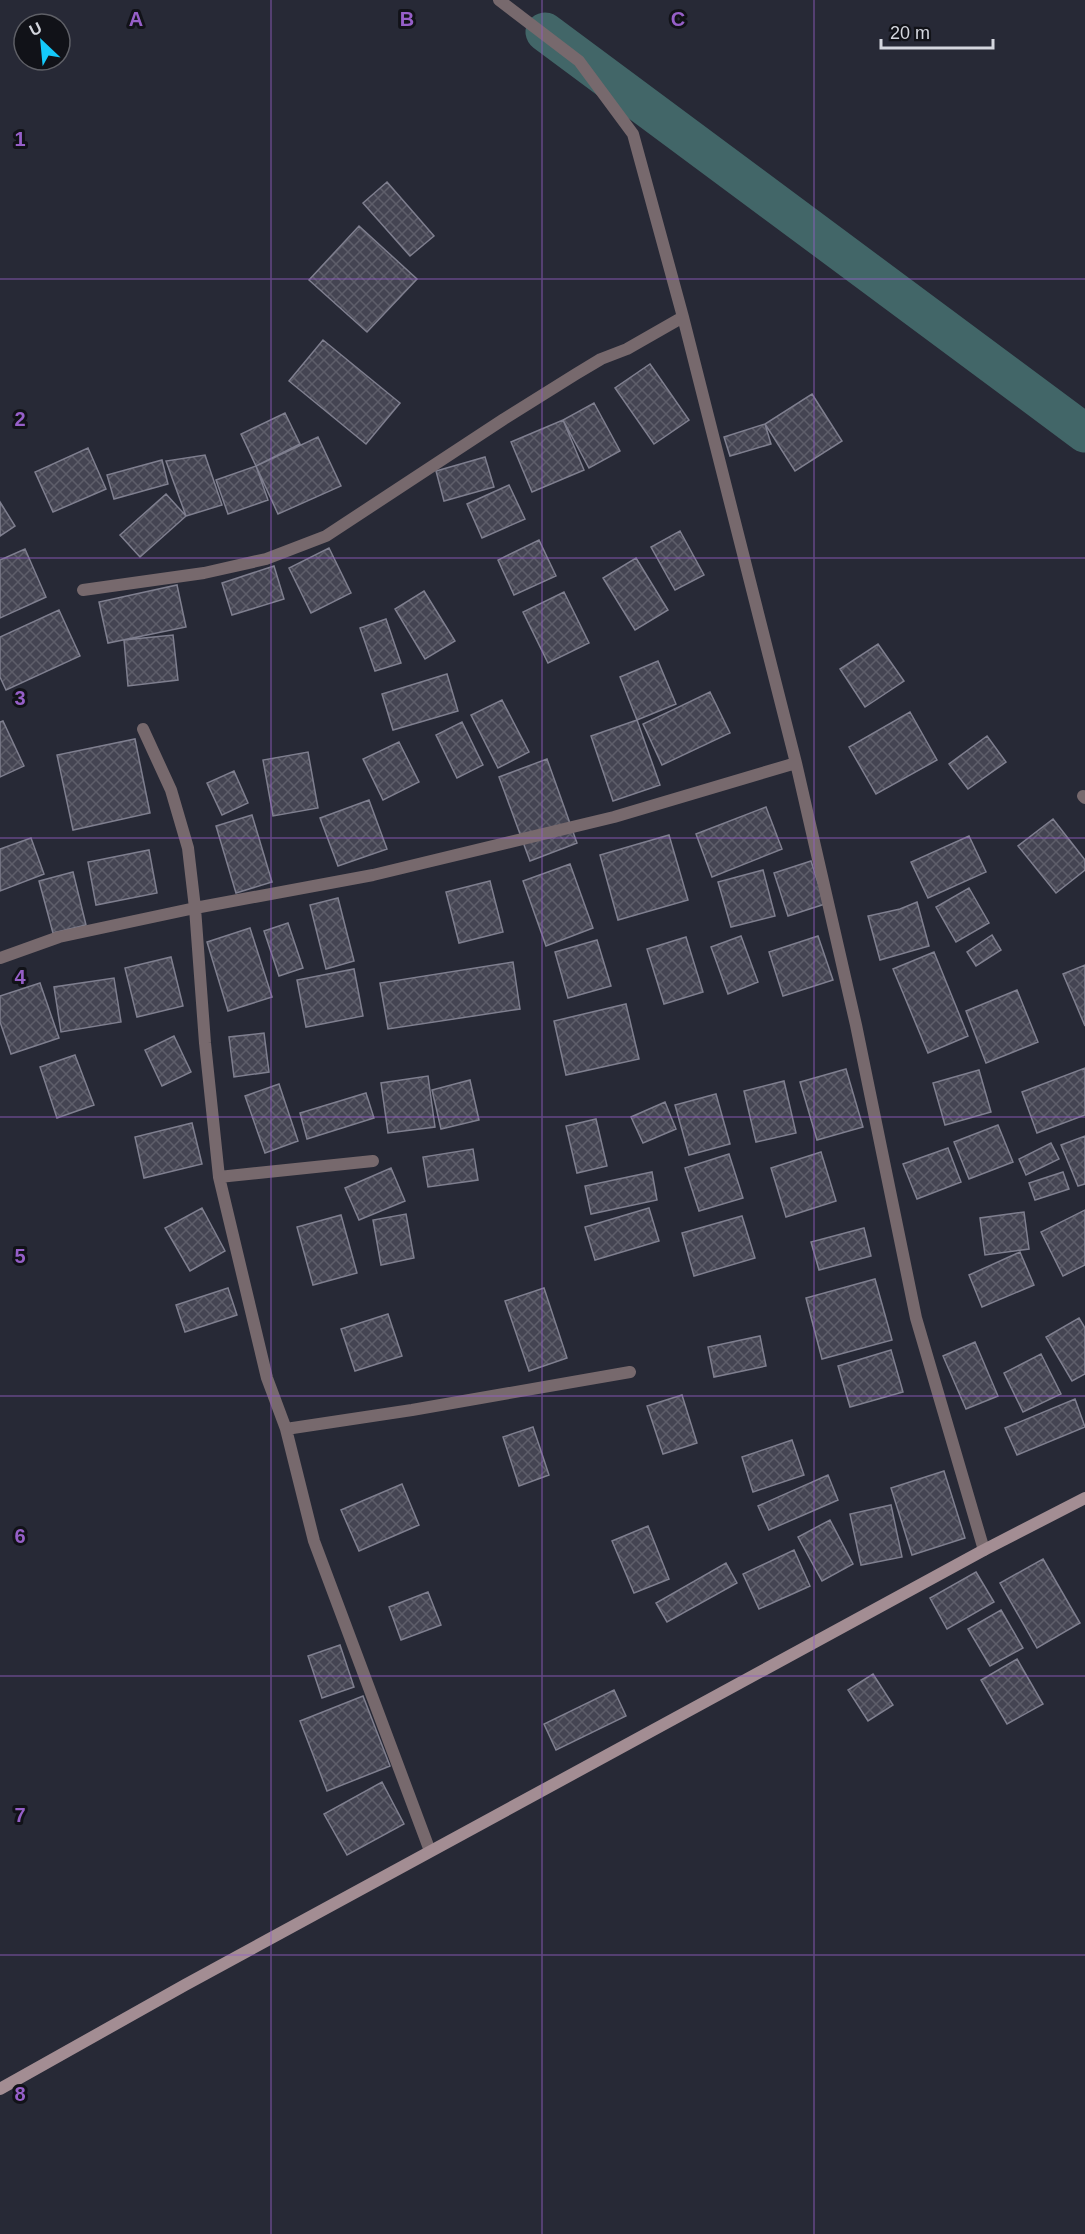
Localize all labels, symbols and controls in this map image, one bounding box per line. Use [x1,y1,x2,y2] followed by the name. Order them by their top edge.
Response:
[129,8,143,30] text: A
[400,8,414,30] text: B
[671,8,685,30] text: C
[12,12,72,72] north arrow
[881,12,994,50] scale bar
[27,19,45,39] text: U
[890,23,930,43] text: 20 m
[14,128,26,150] text: 1
[14,408,26,430] text: 2
[14,687,26,709] text: 3
[14,966,26,988] text: 4
[14,1245,26,1267] text: 5
[14,1525,26,1547] text: 6
[14,1804,26,1826] text: 7
[14,2083,26,2105] text: 8

